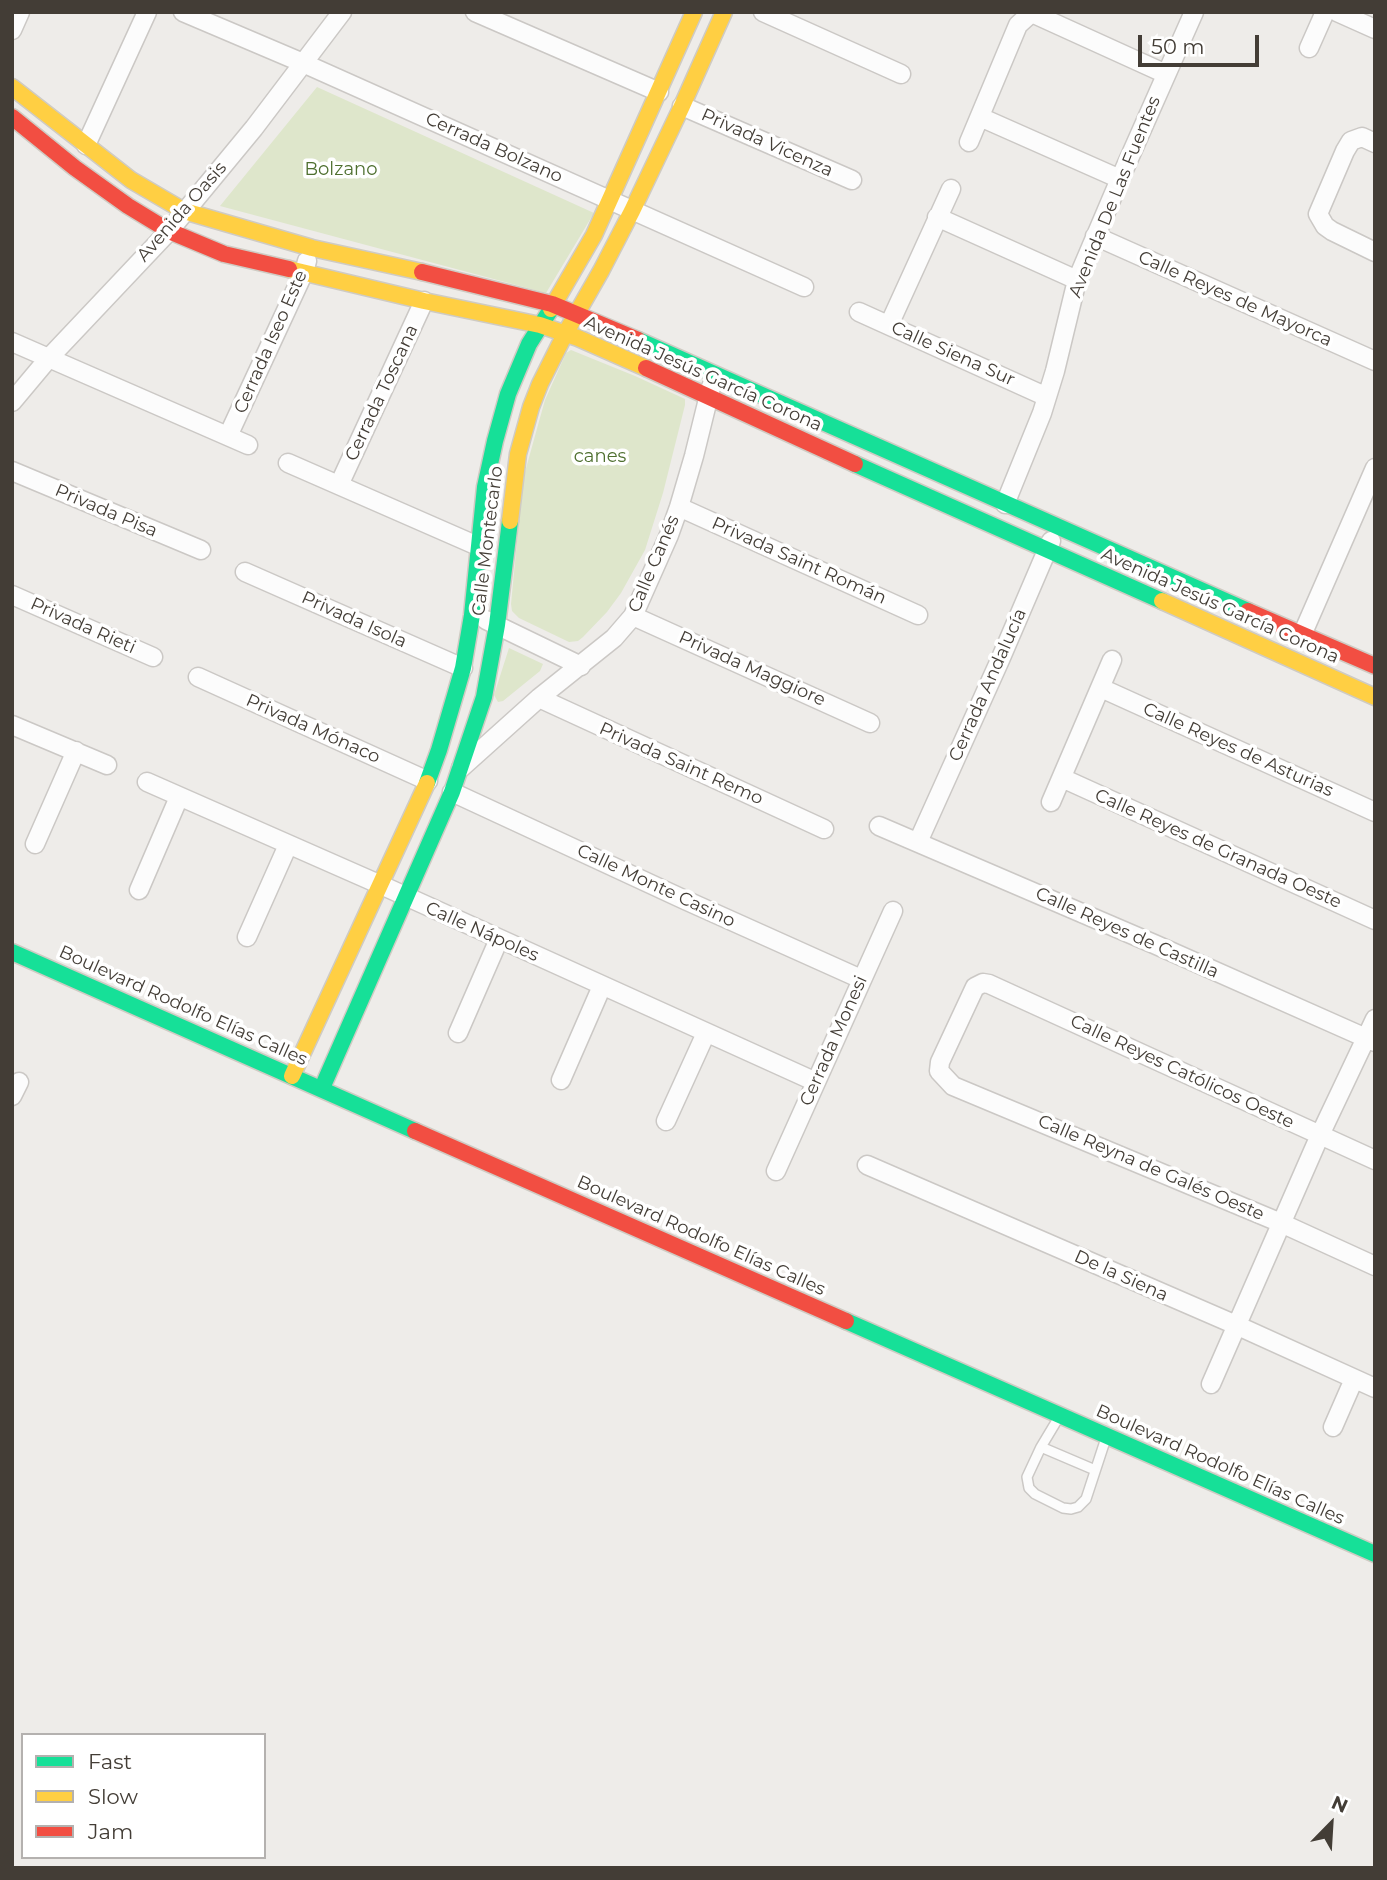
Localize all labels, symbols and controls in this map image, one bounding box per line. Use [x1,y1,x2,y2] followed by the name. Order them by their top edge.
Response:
[1142,21,1263,65] scale bar
[1151,34,1205,59] text: 50 m
[1065,93,1165,301] street label: Avenida De Las Fuentes
[698,104,836,182] street label: Privada Vicenza
[422,108,566,188] street label: Cerrada Bolzano
[133,158,231,266] street label: Avenida Oasis
[305,159,377,181] park label: Bolzano
[1135,246,1335,352] street label: Calle Reyes de Mayorca
[230,267,312,417] street label: Cerrada Iseo Este
[581,312,825,436] street label: Avenida Jesús García Corona
[888,317,1018,391] street label: Calle Siena Sur
[341,321,423,465] street label: Cerrada Toscana
[574,446,626,468] park label: canes
[468,465,508,617] street label: Calle Montecarlo
[52,480,160,542] street label: Privada Pisa
[624,512,684,616] street label: Calle Canés
[708,513,890,609] street label: Privada Saint Román
[1098,544,1342,668] street label: Avenida Jesús García Corona
[298,587,410,653] street label: Privada Isola
[27,593,139,659] street label: Privada Rieti
[945,605,1031,765] street label: Cerrada Andalucía
[675,627,829,711] street label: Privada Maggiore
[243,690,383,768] street label: Privada Mónaco
[1139,698,1337,802] street label: Calle Reyes de Asturias
[596,718,766,810] street label: Privada Saint Remo
[1091,785,1345,913] street label: Calle Reyes de Granada Oeste
[573,840,739,932] street label: Calle Monte Casino
[1032,883,1222,983] street label: Calle Reyes de Castilla
[422,897,542,967] street label: Calle Nápoles
[56,941,310,1071] street label: Boulevard Rodolfo Elías Calles
[796,973,872,1109] street label: Cerrada Monesi
[1067,1011,1297,1133] street label: Calle Reyes Católicos Oeste
[1035,1110,1267,1226] street label: Calle Reyna de Galés Oeste
[574,1171,828,1301] street label: Boulevard Rodolfo Elías Calles
[1071,1246,1171,1306] street label: De la Siena
[1093,1400,1347,1530] street label: Boulevard Rodolfo Elías Calles
[21,1733,266,1859] legend
[88,1749,132,1774] text: Fast
[88,1784,138,1809] text: Slow
[1296,1789,1366,1859] north arrow
[1328,1791,1351,1818] text: N
[88,1819,133,1844] text: Jam

